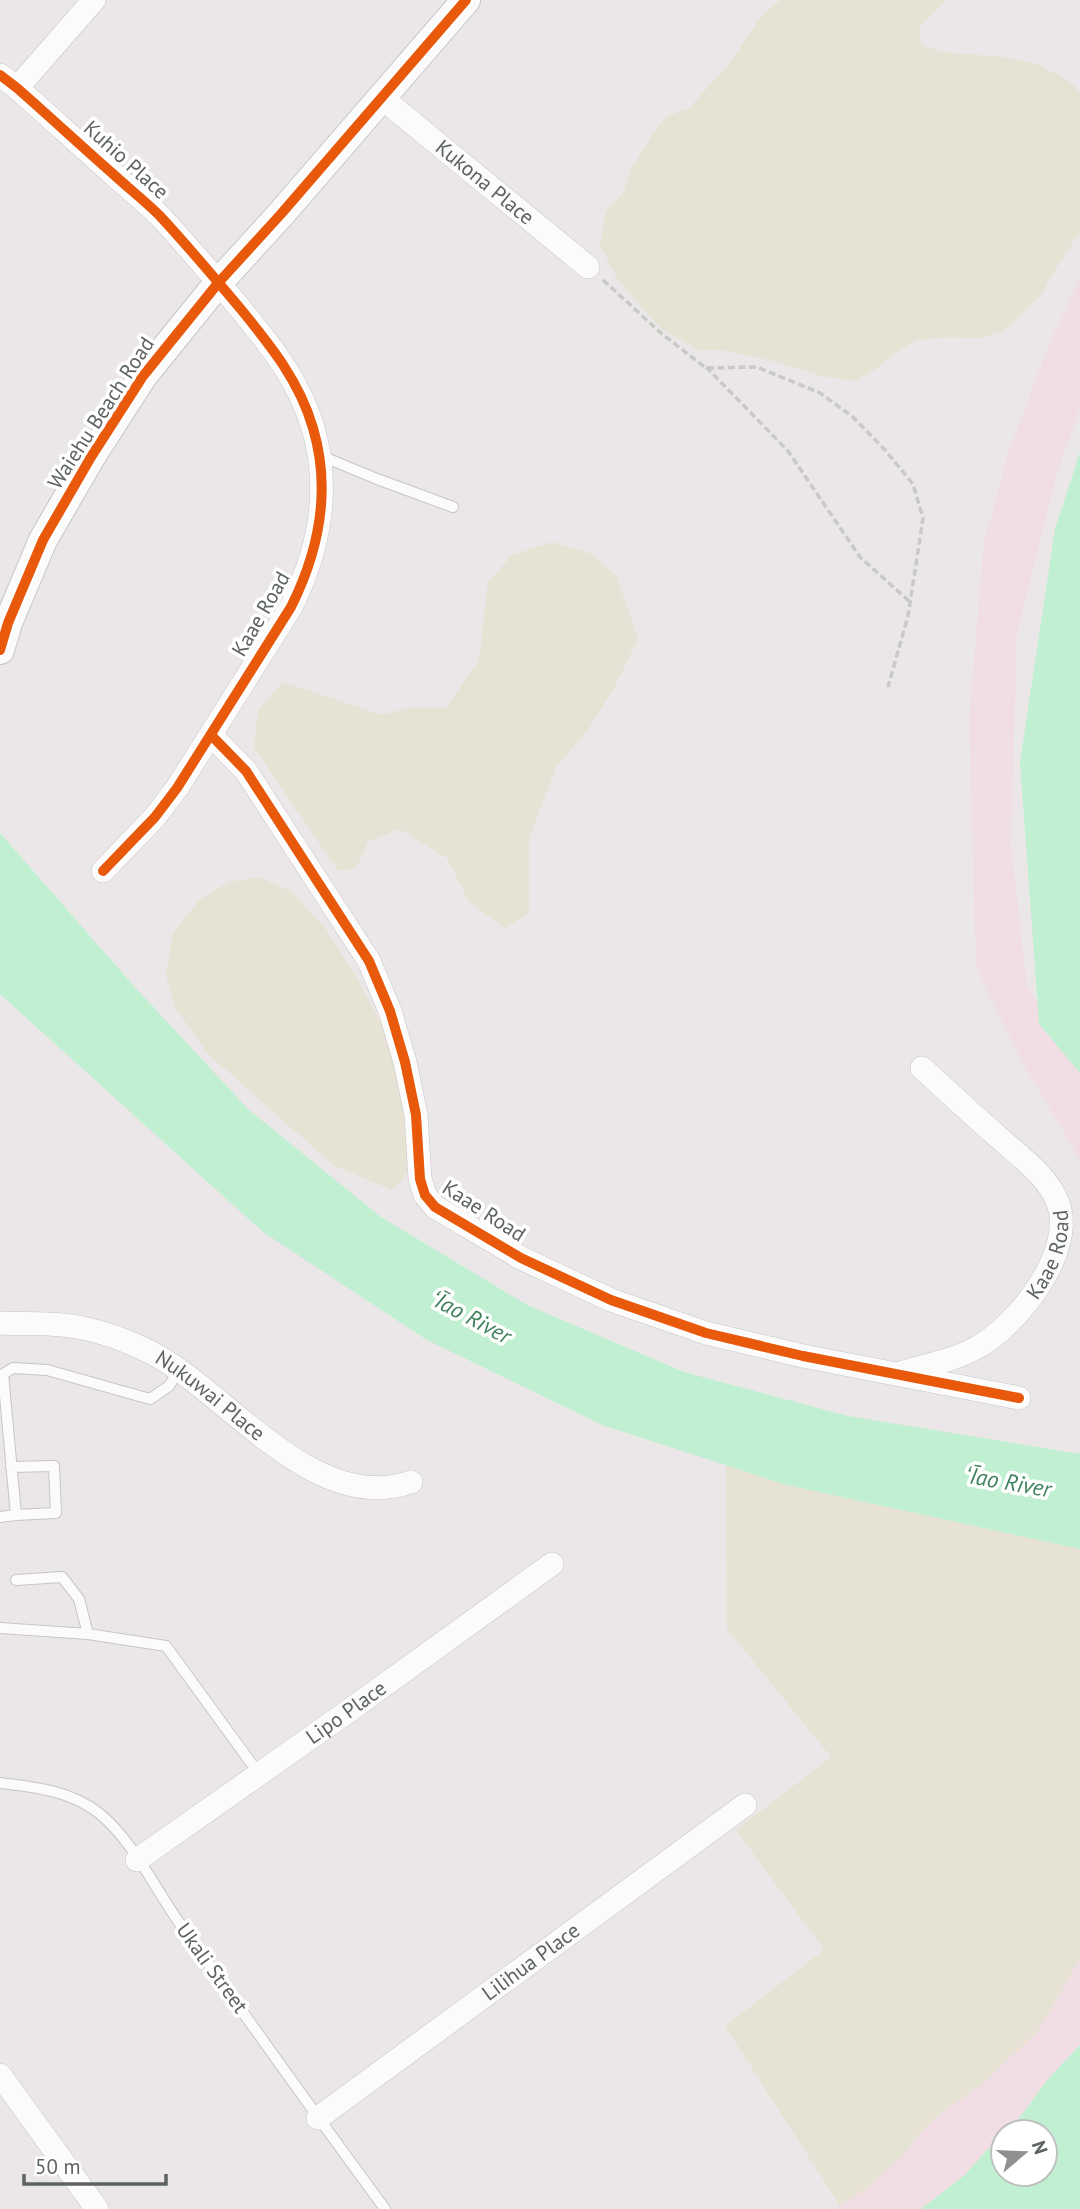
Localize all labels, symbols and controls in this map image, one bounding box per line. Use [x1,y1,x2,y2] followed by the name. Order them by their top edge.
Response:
[78,114,175,205] street label: Kuhio Place
[430,133,540,231] street label: Kukona Place
[41,332,160,494] street label: Waiehu Beach Road
[225,566,296,661] street label: Kaae Road
[438,1174,531,1247] street label: Kaae Road
[1020,1209,1074,1304] street label: Kaae Road
[426,1283,518,1350] water label: ʻĪao River
[151,1344,271,1447] street label: Nukuwai Place
[963,1460,1055,1504] water label: ʻĪao River
[300,1674,392,1750] street label: Lipo Place
[171,1917,254,2018] street label: Ukali Street
[476,1917,585,2006] street label: Lilihua Place
[989,2118,1059,2188] north arrow
[1027,2138,1053,2157] text: N
[24,2142,166,2186] scale bar
[35,2153,81,2180] text: 50 m

